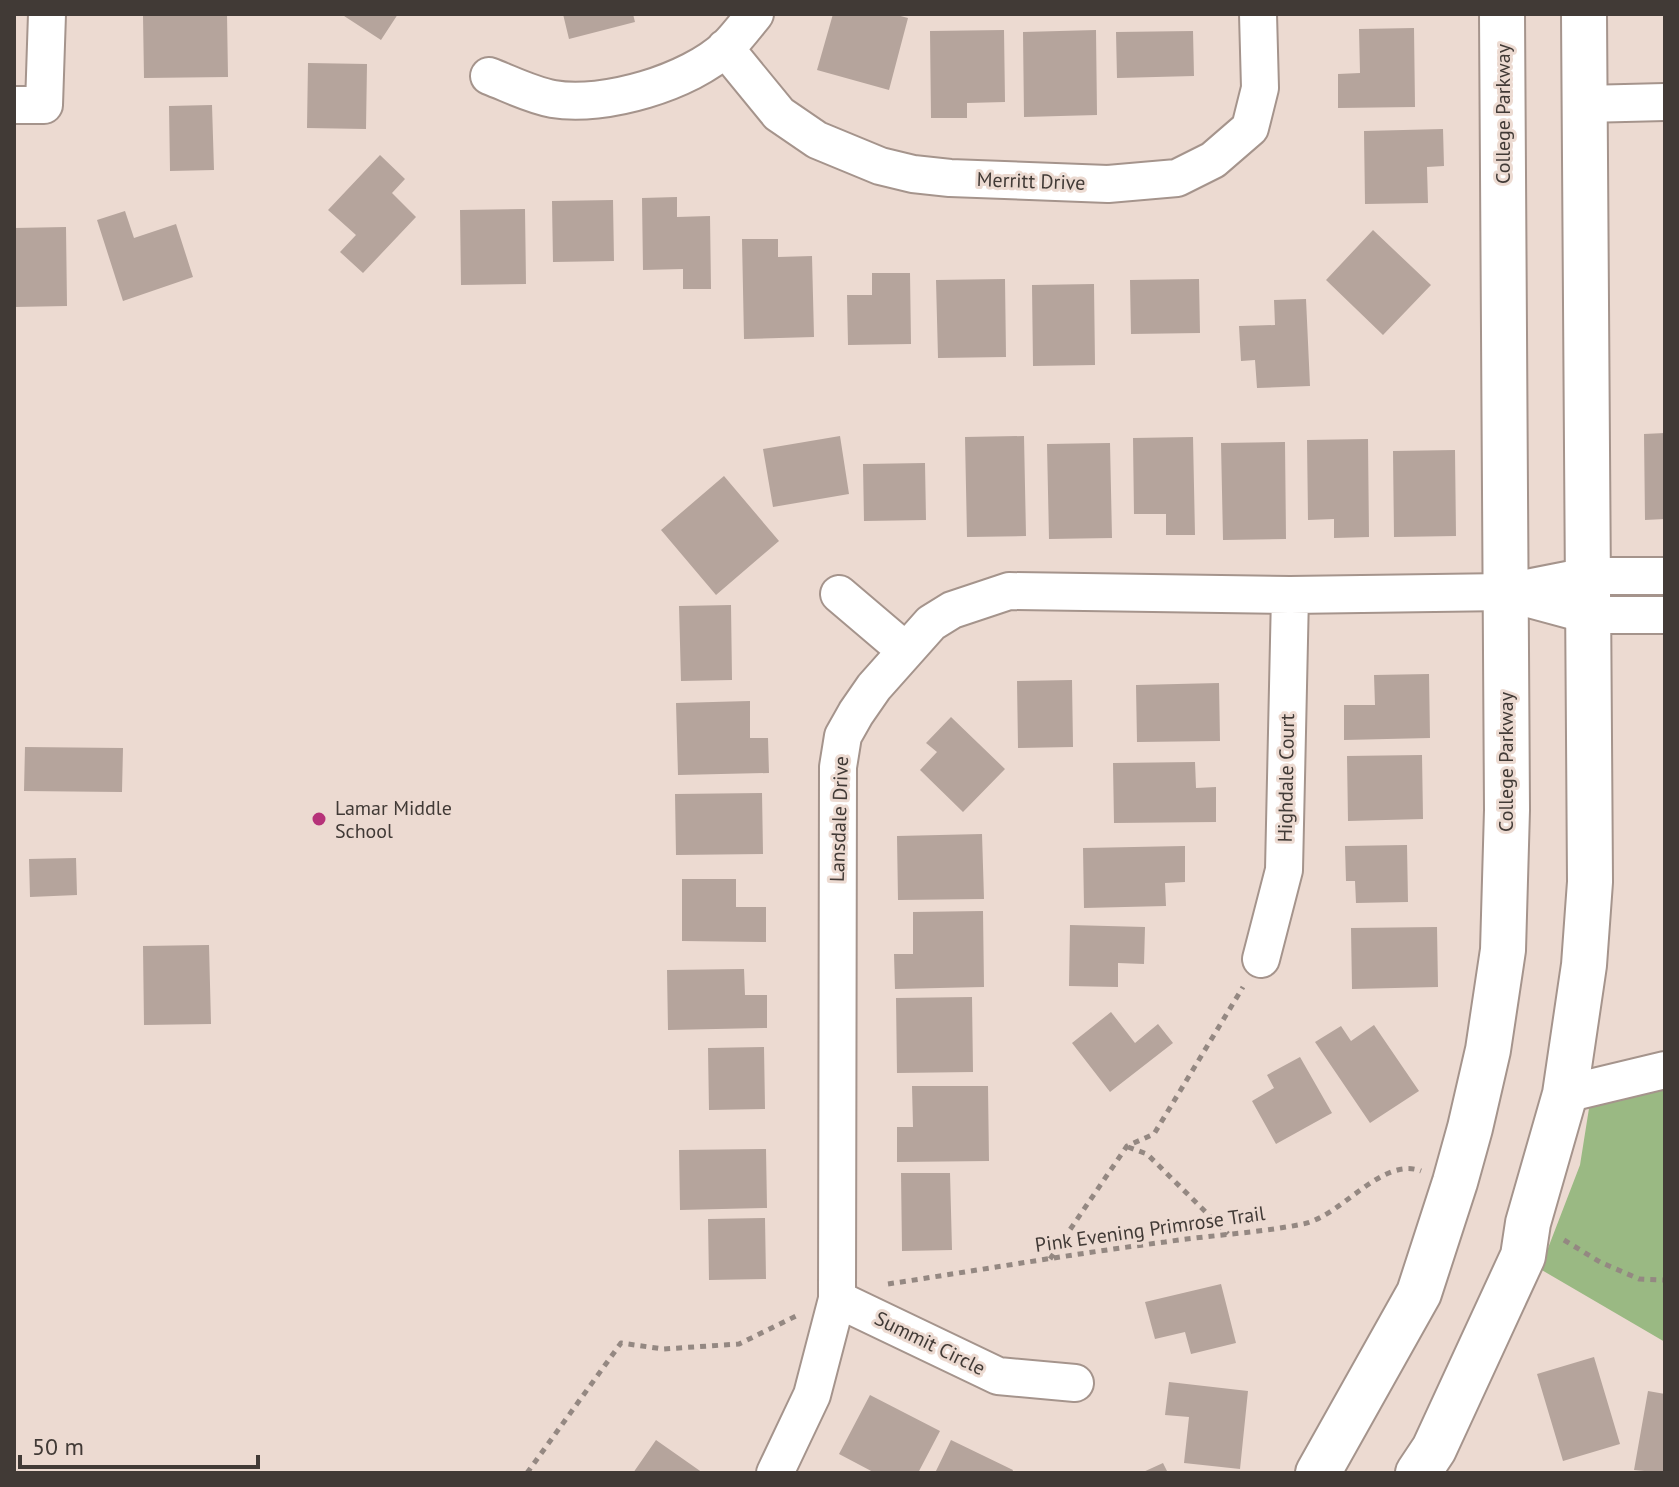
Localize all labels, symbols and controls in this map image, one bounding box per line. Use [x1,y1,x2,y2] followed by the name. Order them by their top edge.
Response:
[1490,43,1516,184] street label: College Parkway
[976,166,1086,196] street label: Merritt Drive
[1493,691,1519,832] street label: College Parkway
[1272,713,1300,843] street label: Highdale Court
[824,756,854,882] street label: Lansdale Drive
[335,795,452,844] place label: Lamar Middle School
[310,810,328,828] marker: Lamar Middle School
[1033,1200,1267,1258] street label: Pink Evening Primrose Trail
[870,1305,990,1381] street label: Summit Circle
[20,1419,258,1469] scale bar
[32,1431,84,1462] text: 50 m

